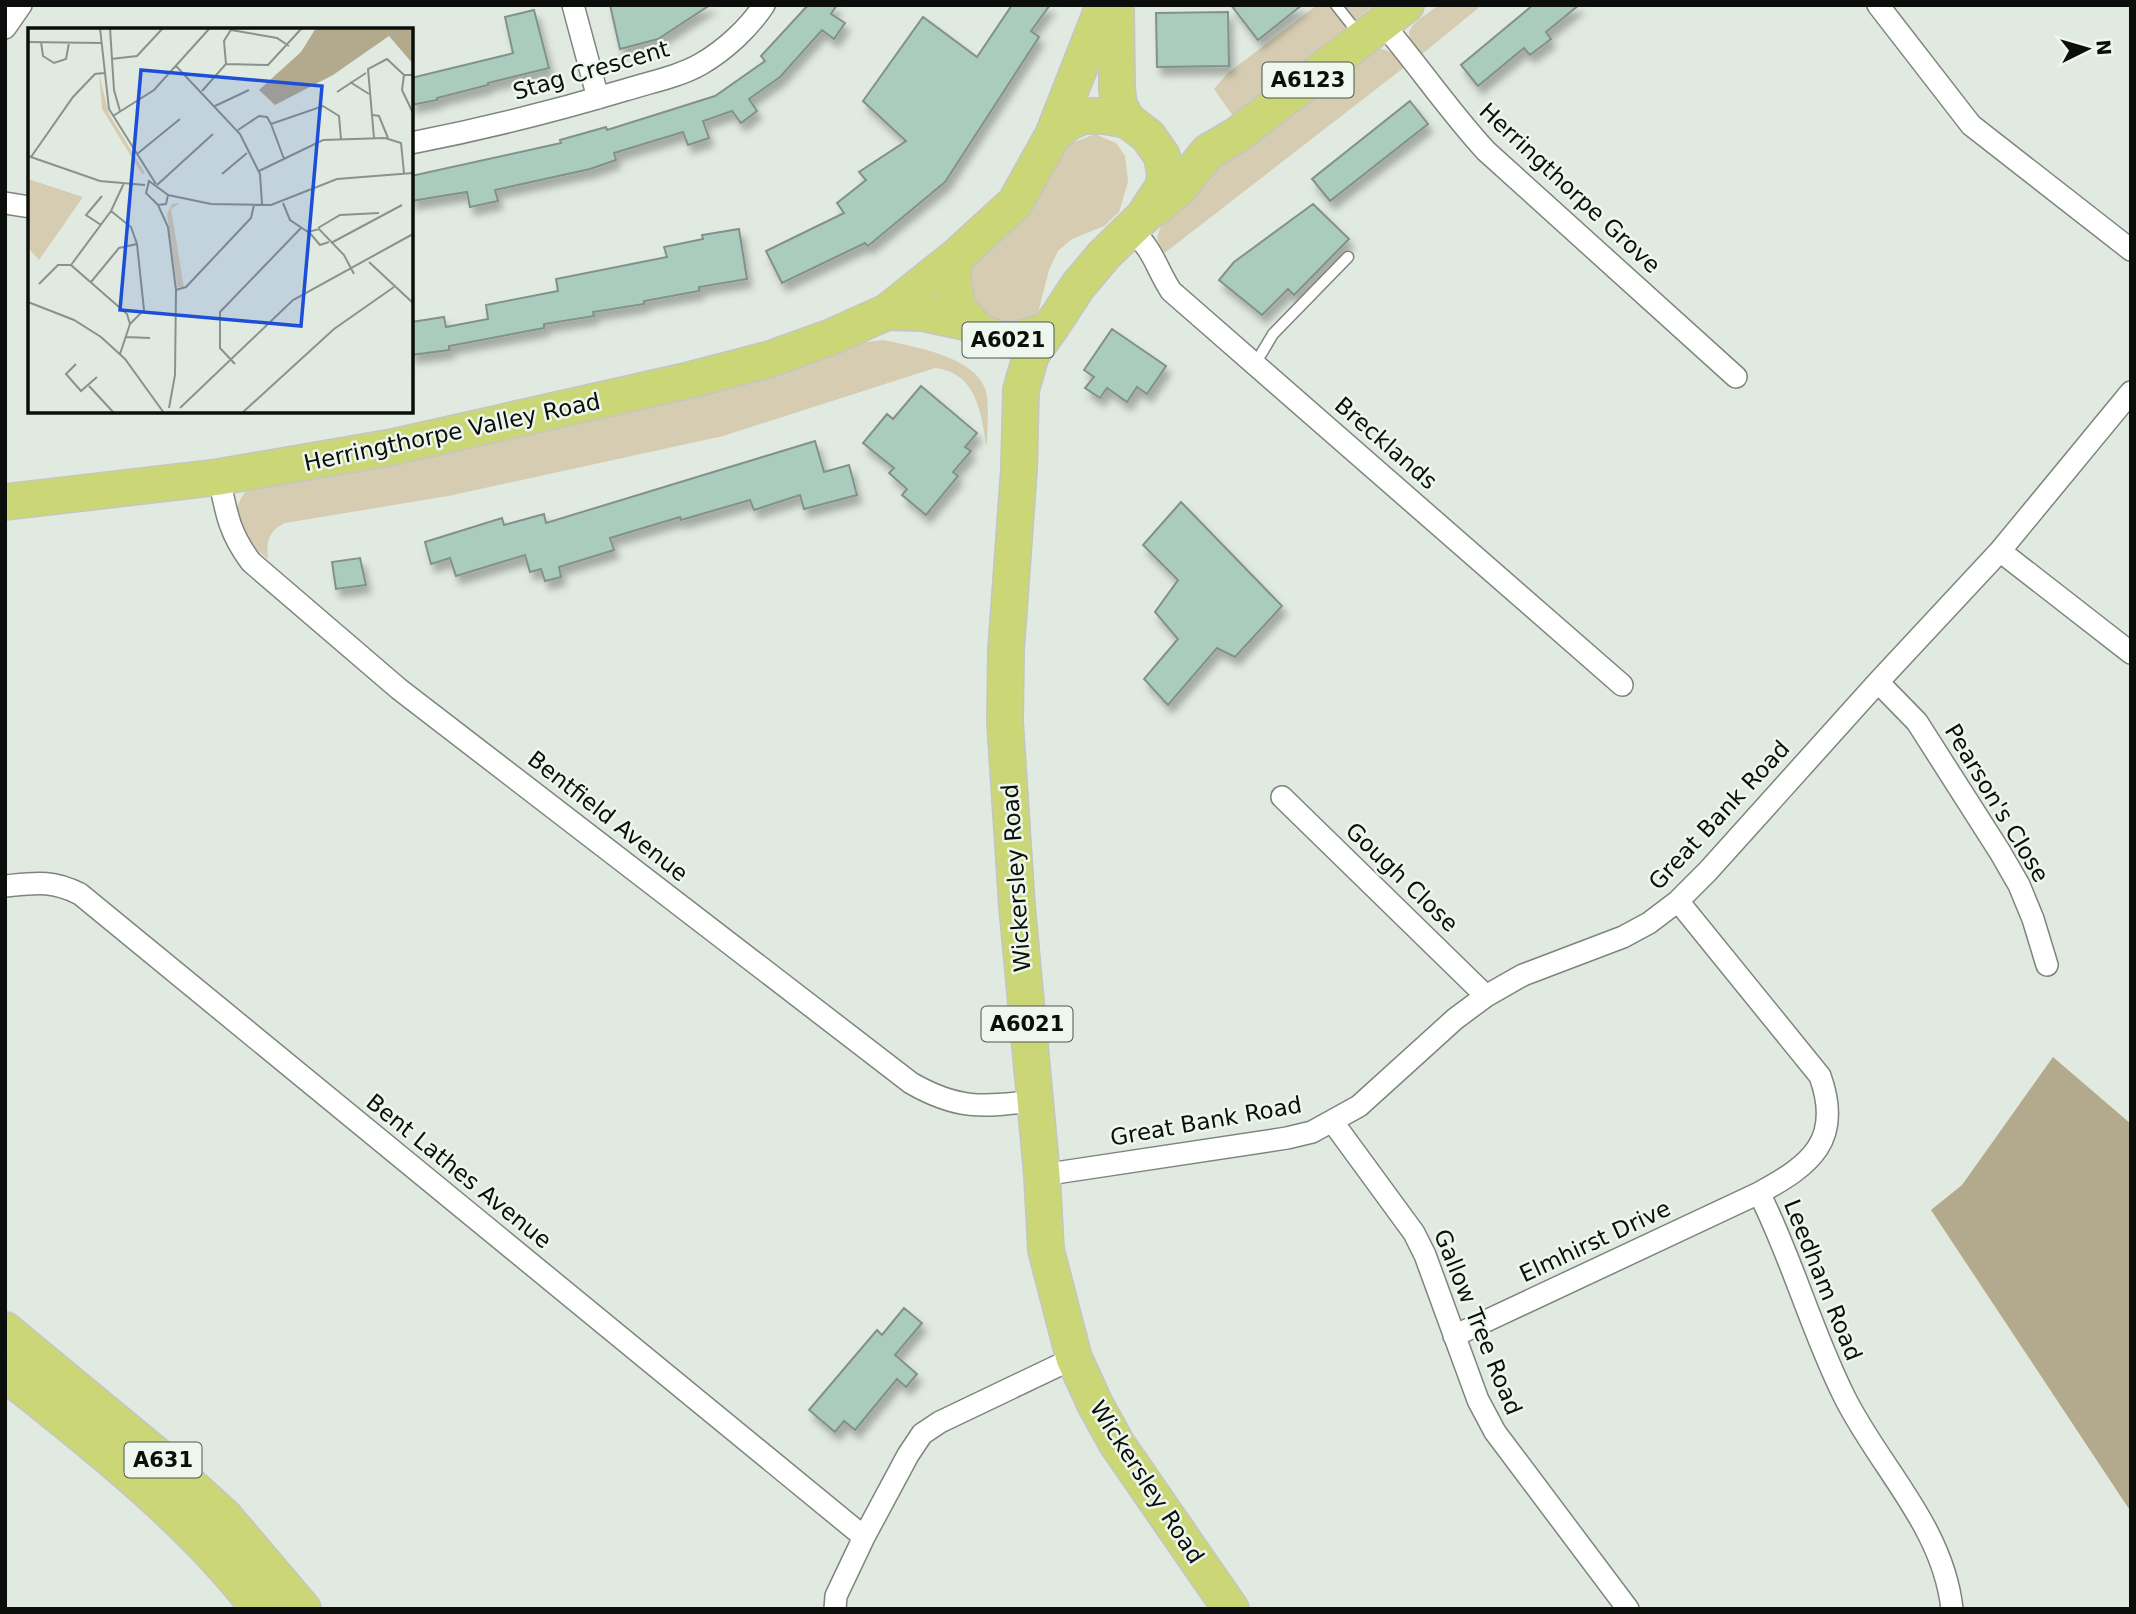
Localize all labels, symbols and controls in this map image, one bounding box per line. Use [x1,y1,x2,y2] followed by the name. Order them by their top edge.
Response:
[2052,14,2122,84] north arrow
[28,28,413,413] inset map
[510,35,672,105] street label: Stag Crescent
[2092,39,2116,56] text: N
[1262,62,1354,98] road number: A6123
[1474,98,1666,278] street label: Herringthorpe Grove
[962,322,1054,358] road number: A6021
[301,388,603,476] street label: Herringthorpe Valley Road
[1330,392,1442,494] street label: Brecklands
[1940,719,2054,887] street label: Pearson's Close
[1643,735,1795,895] street label: Great Bank Road
[523,745,693,887] street label: Bentfield Avenue
[996,783,1036,973] street label: Wickersley Road
[1341,817,1463,937] street label: Gough Close
[982,1006,1072,1042] road number: A6021
[361,1088,557,1254] street label: Bent Lathes Avenue
[1108,1091,1304,1151] street label: Great Bank Road
[1515,1195,1675,1287] street label: Elmhirst Drive
[1779,1196,1867,1364] street label: Leedham Road
[1429,1225,1527,1419] street label: Gallow Tree Road
[1085,1396,1209,1568] street label: Wickersley Road
[124,1442,202,1478] road number: A631

